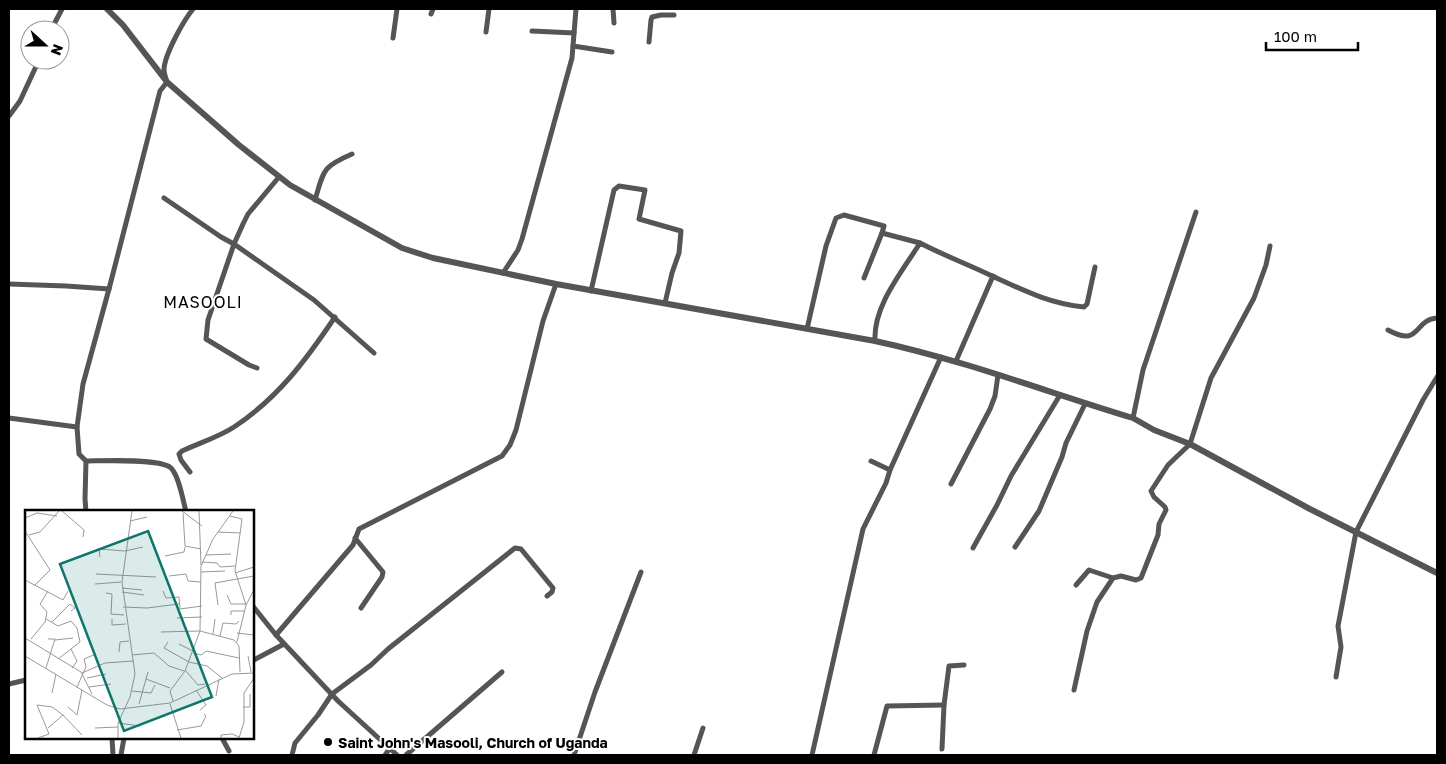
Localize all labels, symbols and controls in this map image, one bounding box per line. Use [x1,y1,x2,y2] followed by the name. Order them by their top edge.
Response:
[20,20,70,70] north arrow
[1266,20,1358,52] scale bar
[1274,27,1317,45] text: 100 m
[48,42,67,58] text: N
[163,292,243,312] district label: MASOOLI
[25,510,254,739] inset map
[338,734,608,751] place label: Saint John's Masooli, Church of Uganda
[322,736,334,748] marker: Saint John's Masooli, Church of Uganda

